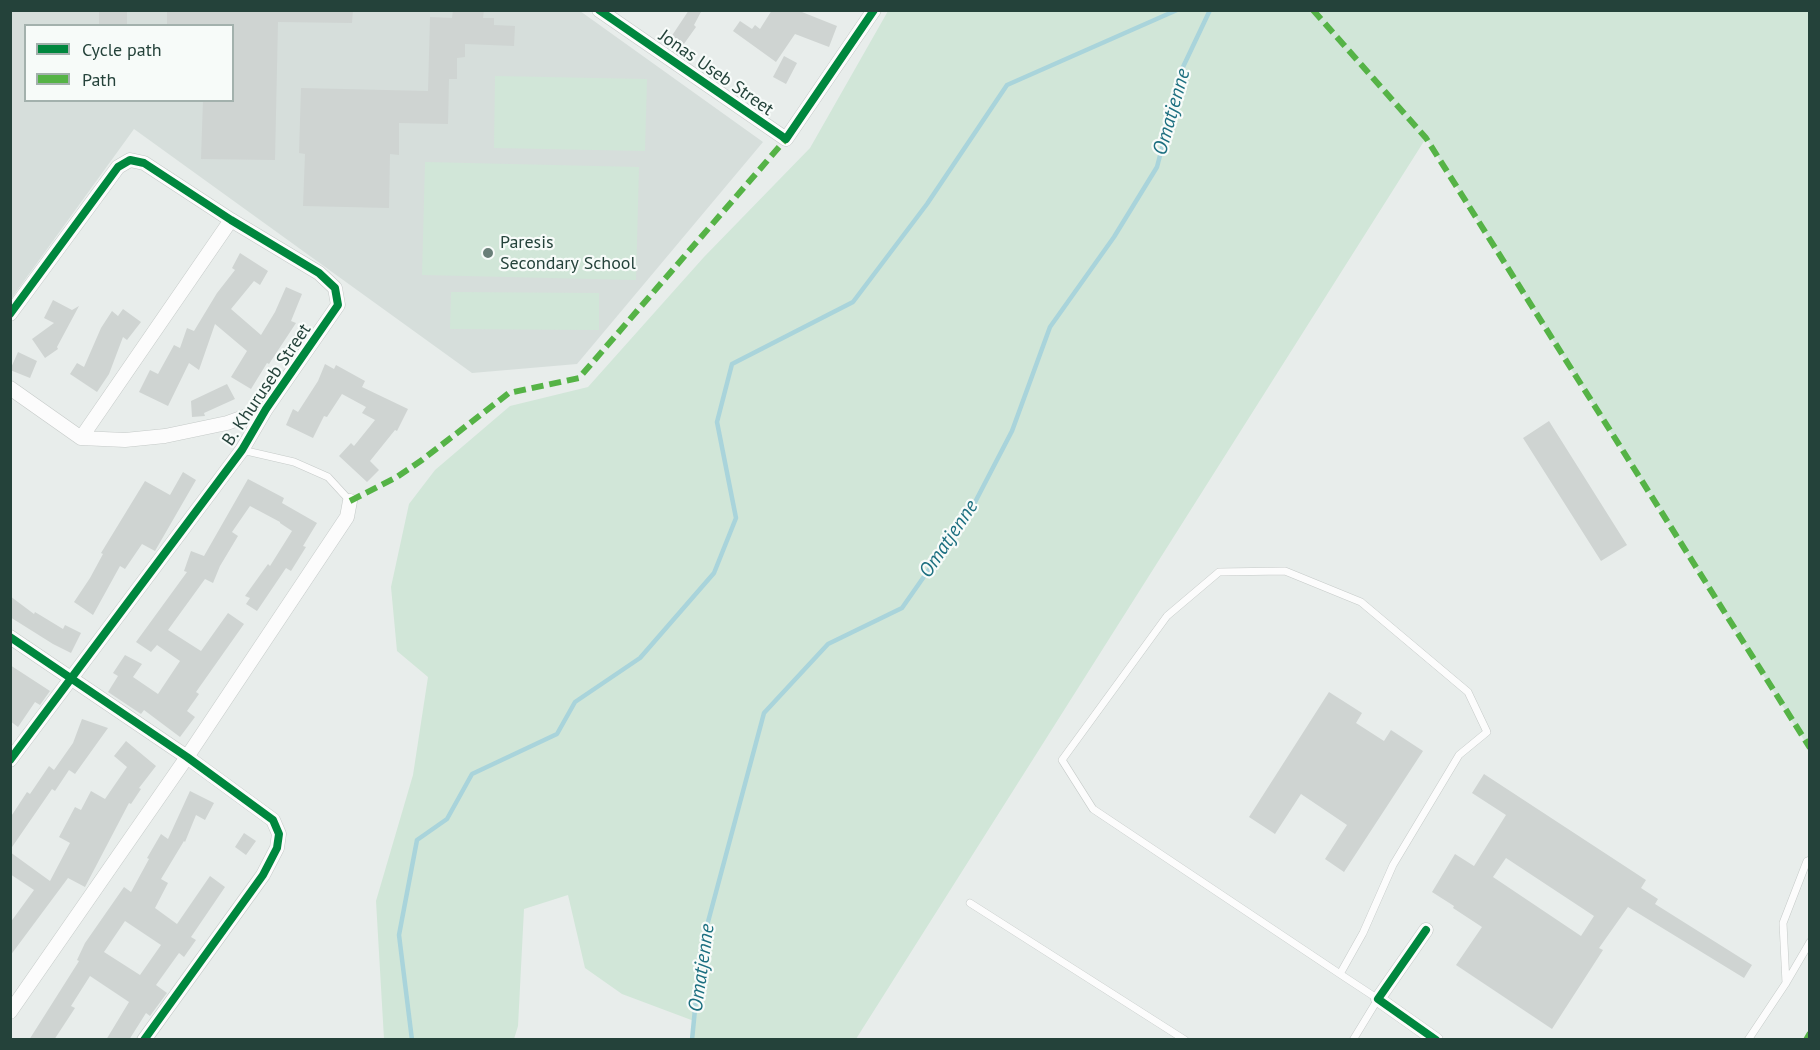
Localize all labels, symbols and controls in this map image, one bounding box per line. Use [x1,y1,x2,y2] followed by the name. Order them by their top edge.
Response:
[24,24,234,102] legend
[655,25,777,121] street label: Jonas Useb Street
[82,38,162,61] text: Cycle path
[1148,66,1196,158] water label: Omatjenne
[82,68,116,91] text: Path
[500,232,636,274] place label: Paresis Secondary School
[481,246,495,260] marker: Paresis Secondary School
[218,320,316,450] street label: B. Khuruseb Street
[914,496,984,582] water label: Omatjenne
[684,922,720,1014] water label: Omatjenne

